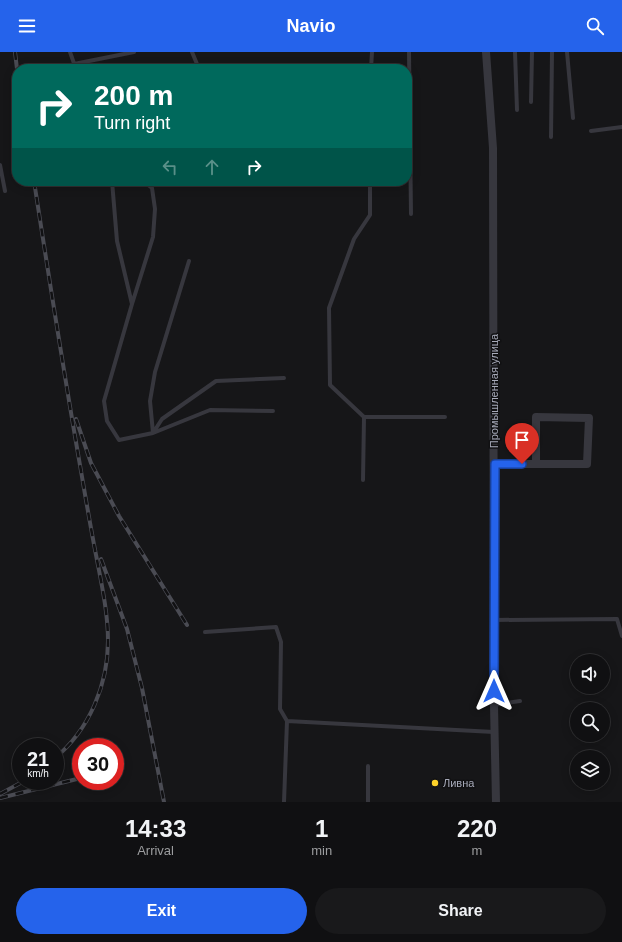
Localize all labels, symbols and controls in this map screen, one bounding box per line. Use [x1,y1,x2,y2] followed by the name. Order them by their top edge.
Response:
[16,15,38,37] icon: menu
[584,15,606,37] icon: search
[286,16,336,36] text: Navio
[28,80,80,132] icon: right
[94,80,173,111] text: 200 m
[94,113,170,133] text: Turn right
[159,156,181,178] icon: left
[201,156,223,178] icon: ahead
[243,156,265,178] icon: right
[488,333,500,448] street label: Промышленная улица
[505,423,539,464] pin
[511,429,533,451] icon: arrive
[570,654,610,790] map controls
[570,654,610,694] button: sound
[473,670,515,712] position arrow
[570,702,610,742] button: search
[72,738,124,790] speed limit sign: 30
[27,748,49,770] text: 21
[570,750,610,790] button: layers
[27,768,49,779] text: km/h
[443,777,475,789] place label: Ливна
[430,778,440,788] marker: Ливна
[125,815,186,842] text: 14:33
[315,815,328,842] text: 1
[457,815,497,842] text: 220
[137,843,174,858] text: Arrival
[311,843,332,858] text: min
[472,843,482,858] text: m
[16,888,307,934] button: Exit
[315,888,606,934] button: Share

